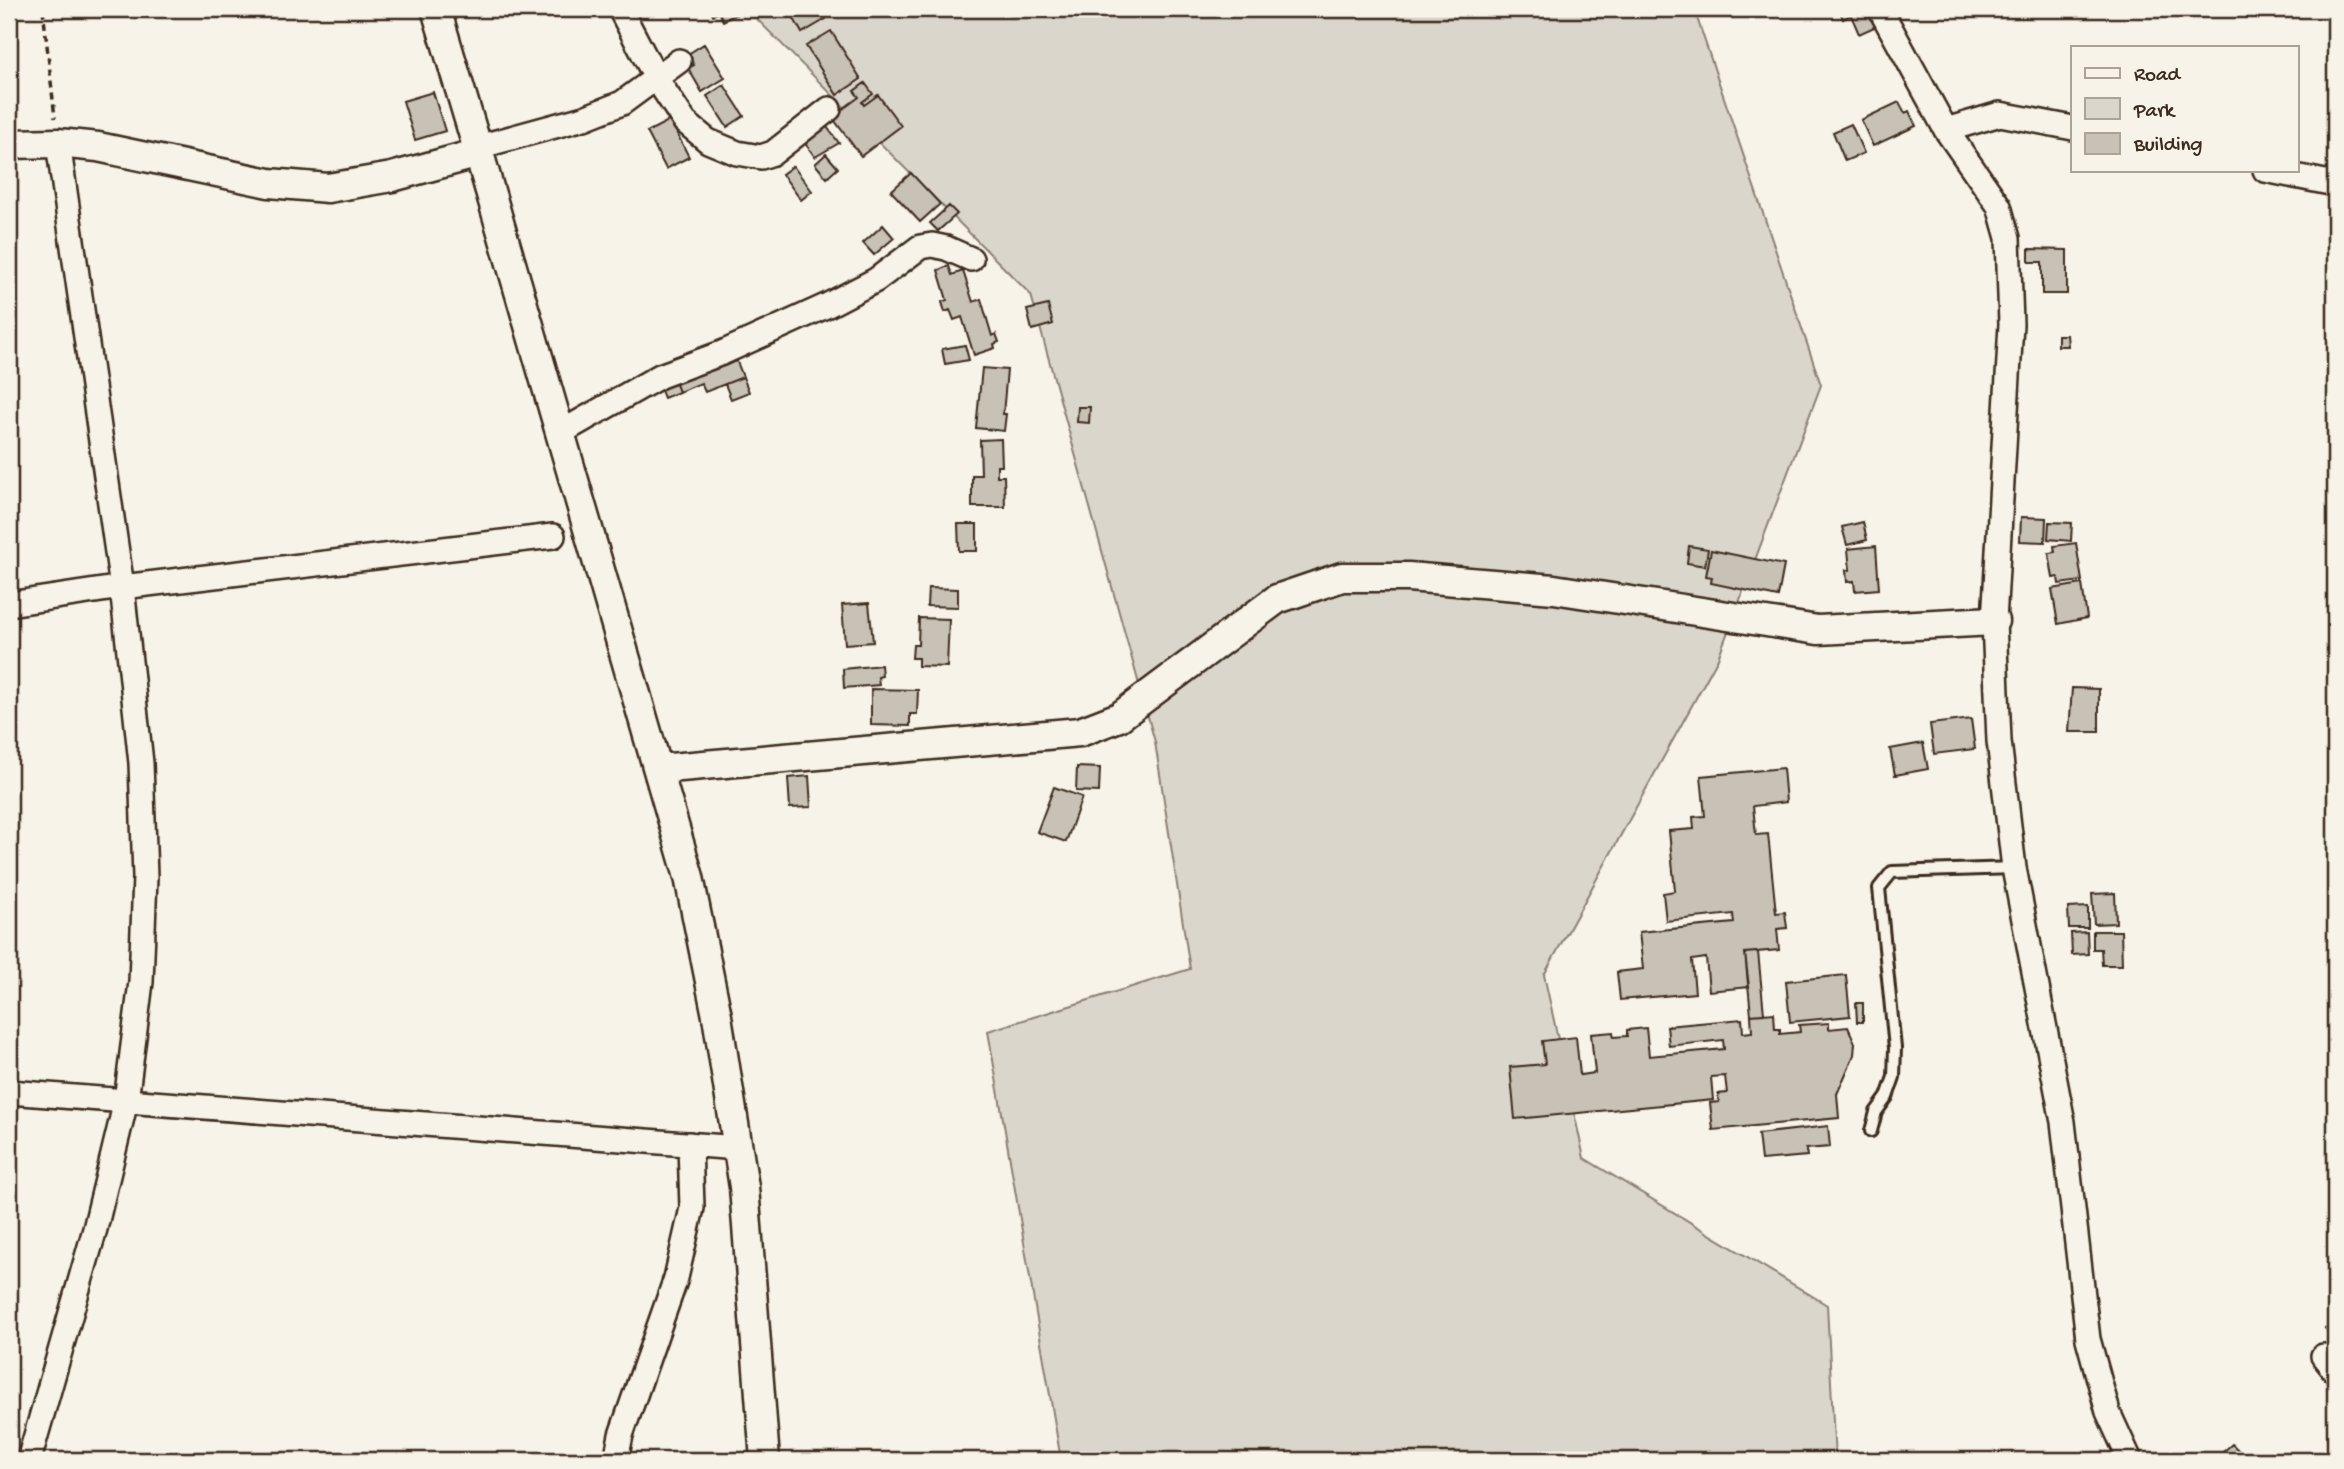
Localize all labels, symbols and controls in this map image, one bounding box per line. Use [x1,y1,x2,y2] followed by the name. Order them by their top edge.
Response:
[2071,46,2298,172] legend
[2134,64,2182,89] text: Road
[2133,100,2177,125] text: Park
[2133,134,2203,159] text: Building

